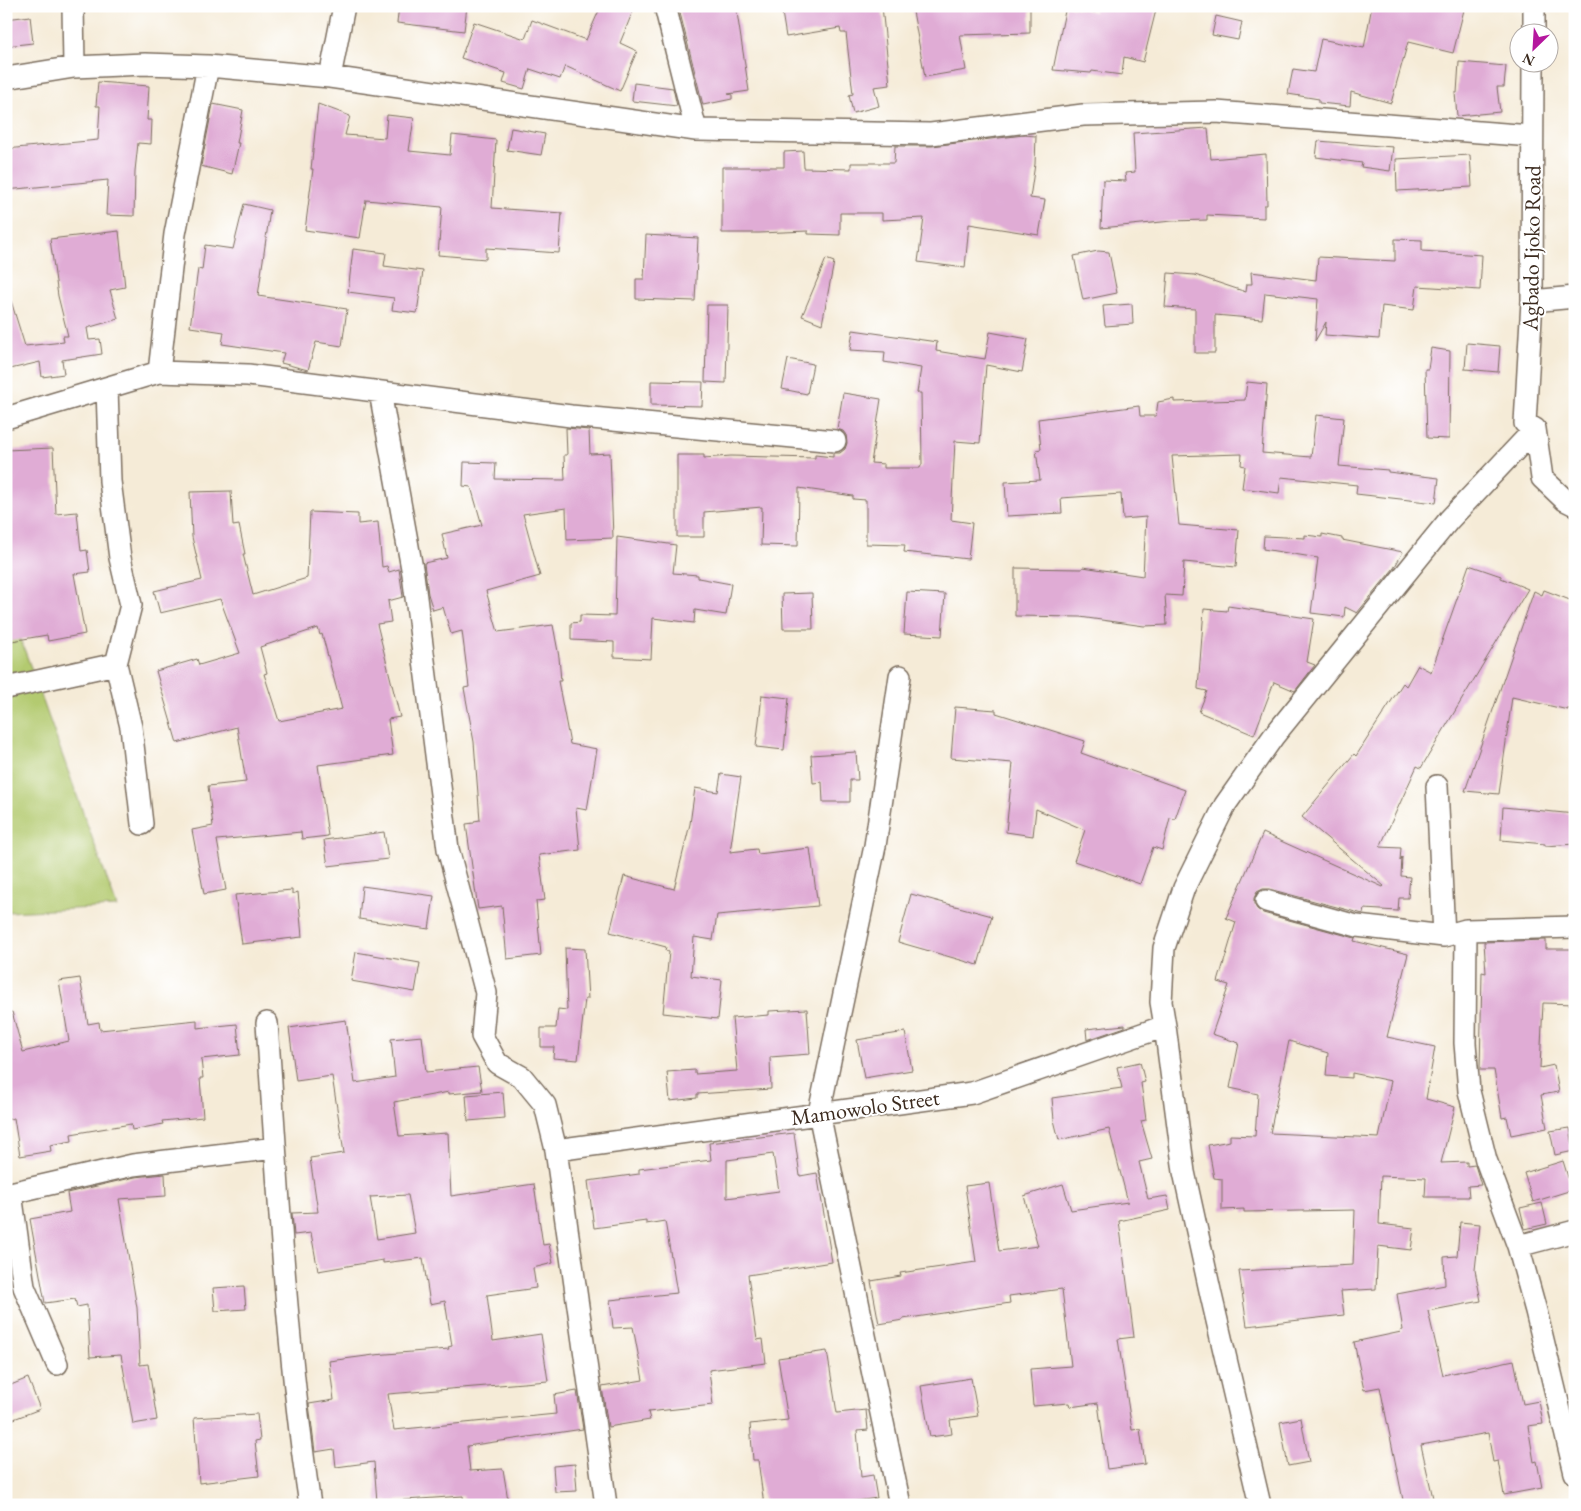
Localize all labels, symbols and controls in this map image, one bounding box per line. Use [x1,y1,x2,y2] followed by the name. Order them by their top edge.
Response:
[1508,22,1558,72] north arrow
[1519,49,1537,70] text: N
[1516,164,1547,332] street label: Agbado Ijoko Road
[789,1083,941,1132] street label: Mamowolo Street

